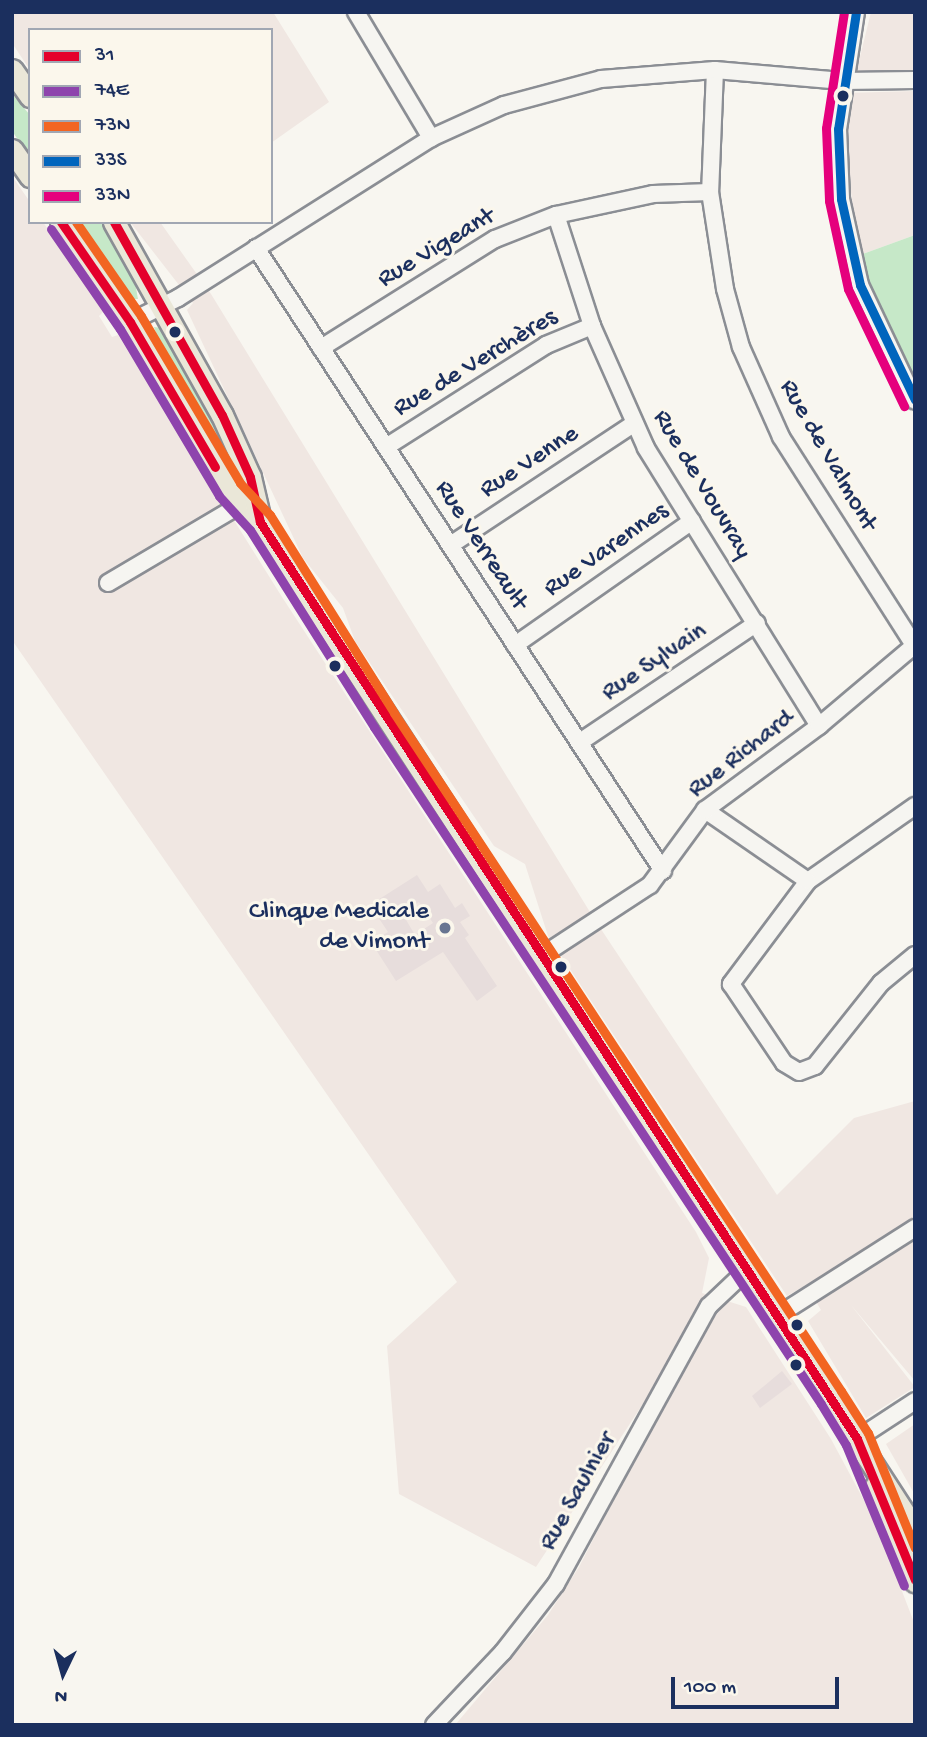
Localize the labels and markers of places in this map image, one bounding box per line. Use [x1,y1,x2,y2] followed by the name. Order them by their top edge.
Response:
[836,89,850,103] unlabelled marker
[168,325,182,339] unlabelled marker
[328,659,342,673] unlabelled marker
[249,897,429,958] place label: Clinque Medicale de Vimont
[435,918,455,938] marker: Clinque Medicale de Vimont
[554,960,568,974] unlabelled marker
[790,1318,804,1332] unlabelled marker
[789,1358,803,1372] unlabelled marker

